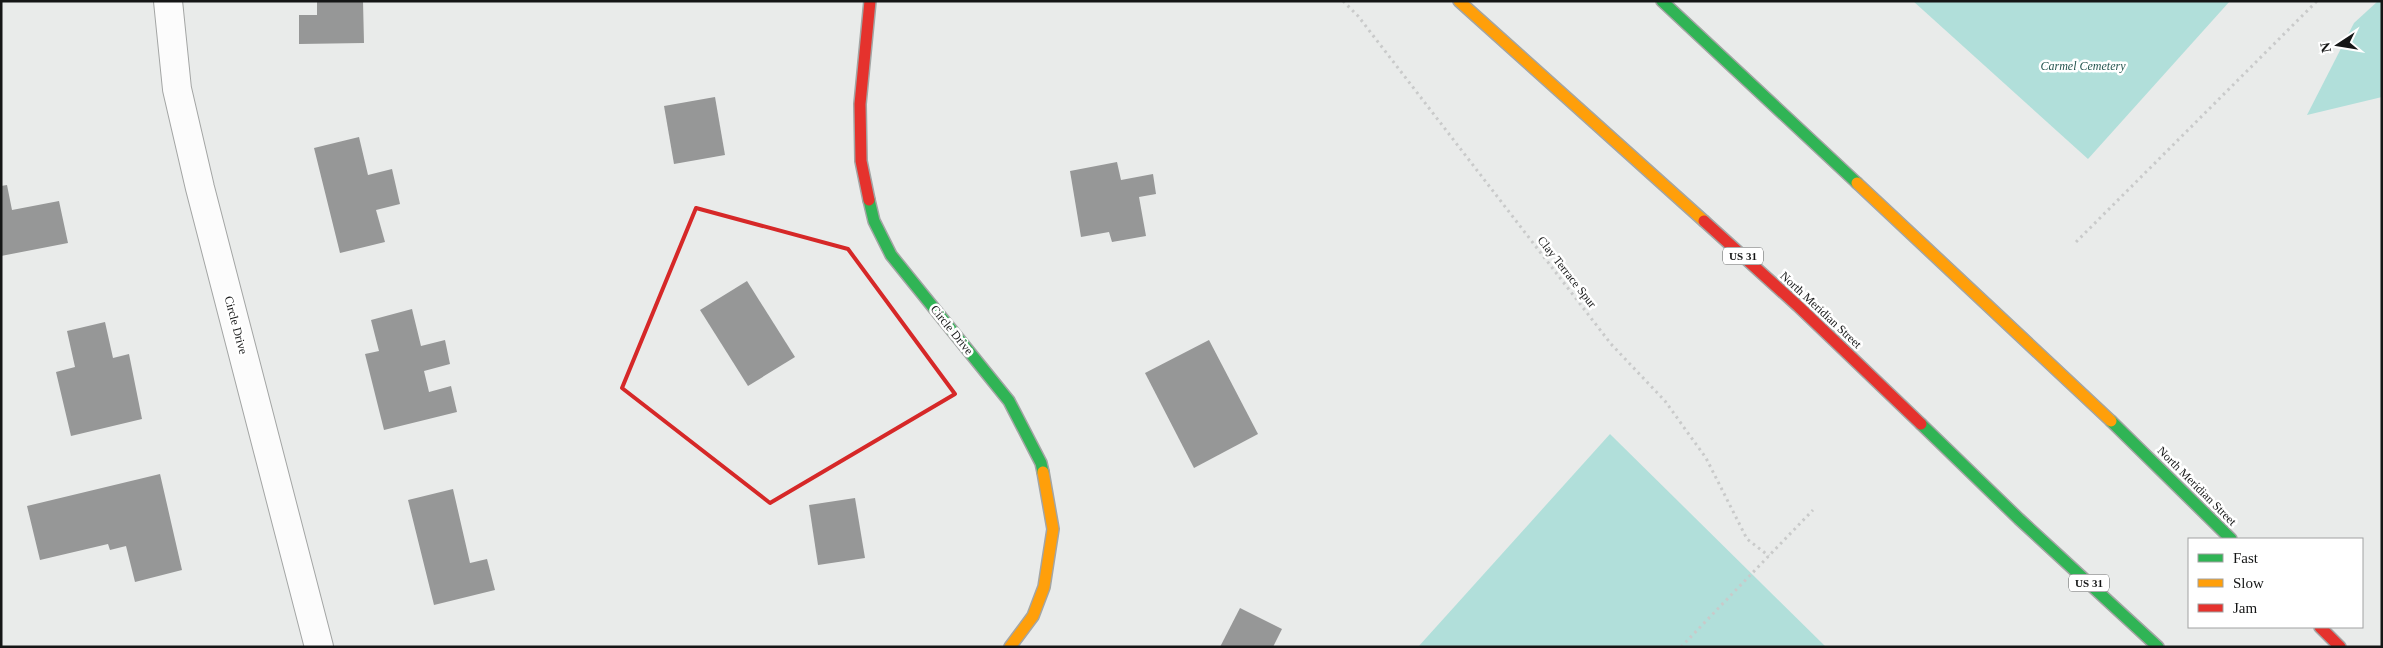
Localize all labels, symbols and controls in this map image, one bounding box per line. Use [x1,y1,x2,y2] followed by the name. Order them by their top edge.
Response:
[2313,20,2363,70] north arrow
[2317,41,2334,54] text: N
[2041,59,2126,73] park label: Carmel Cemetery
[1535,233,1599,311] street label: Clay Terrace Spur
[1723,248,1763,264] road number: US 31
[1777,269,1865,352] street label: North Meridian Street
[222,294,250,356] street label: Circle Drive
[928,302,976,358] street label: Circle Drive
[2155,444,2240,529] street label: North Meridian Street
[2188,538,2363,628] legend
[2233,550,2259,566] text: Fast
[2069,574,2109,592] road number: US 31
[2233,575,2264,591] text: Slow
[2233,600,2257,616] text: Jam

